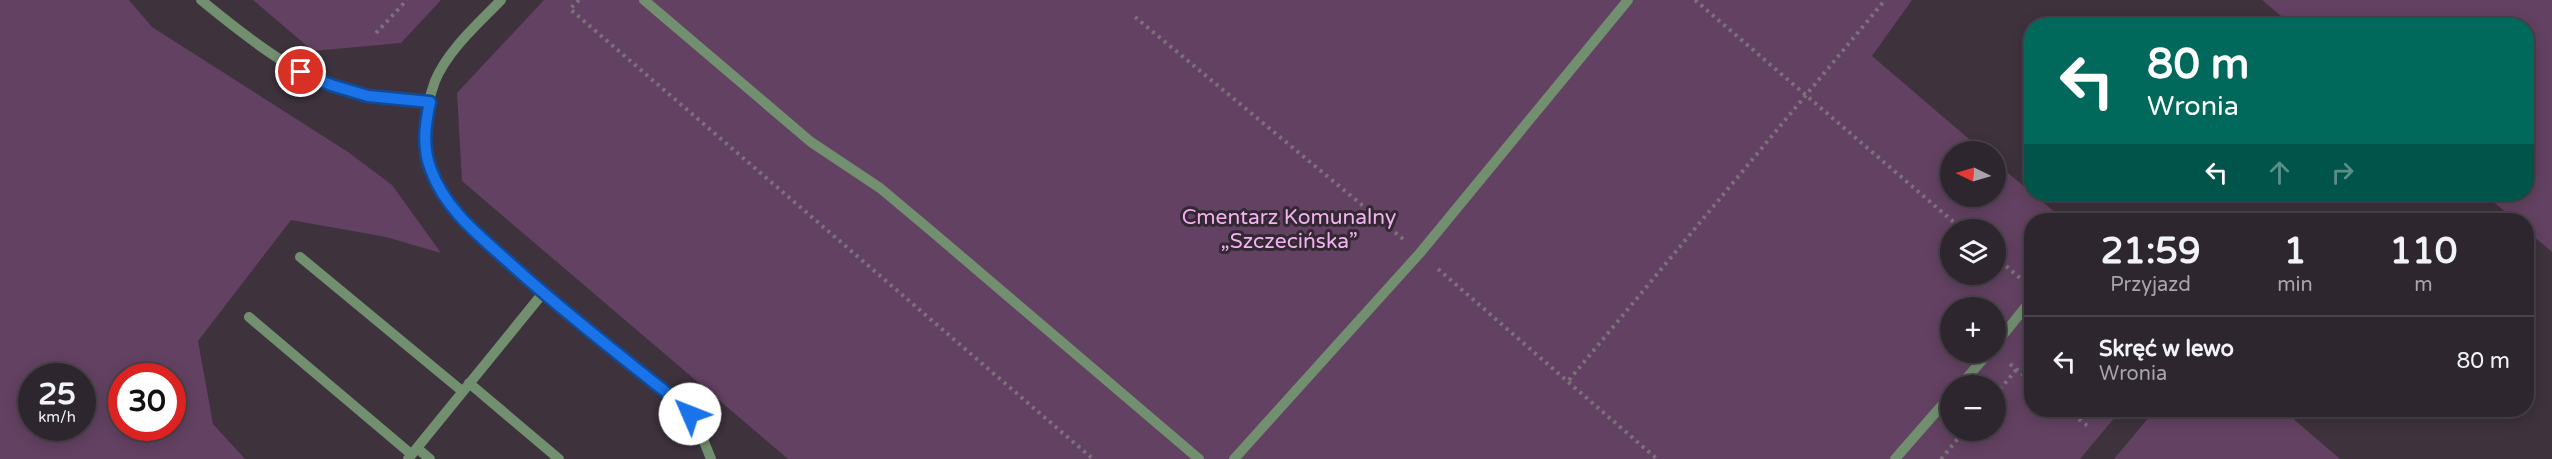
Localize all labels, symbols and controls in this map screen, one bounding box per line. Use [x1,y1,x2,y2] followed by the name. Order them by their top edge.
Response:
[2147,39,2249,90] text: 80 m
[2048,42,2126,120] icon: left
[275,46,326,97] pin
[284,55,317,88] icon: arrive
[2147,90,2239,123] text: Wronia
[1940,141,2006,207] north arrow
[1940,141,2006,441] map controls
[2200,156,2233,189] icon: left
[2263,156,2296,189] icon: ahead
[2326,156,2359,189] icon: right
[1182,205,1396,254] park label: Cmentarz Komunalny „Szczecińska”
[1940,219,2006,285] button: layers
[2101,230,2201,273] text: 21:59
[2284,230,2306,273] text: 1
[2389,230,2457,273] text: 110
[2110,273,2191,297] text: Przyjazd
[2277,273,2313,297] text: min
[2414,273,2433,297] text: m
[1940,297,2006,363] button: +
[2099,336,2234,362] text: Skręć w lewo
[2048,345,2081,378] icon: left
[2456,348,2510,374] text: 80 m
[2099,362,2167,386] text: Wronia
[108,363,186,441] speed limit sign: 30
[1940,375,2006,441] button: −
[38,376,76,413] text: 25
[658,382,722,446] position arrow
[38,408,76,426] text: km/h

